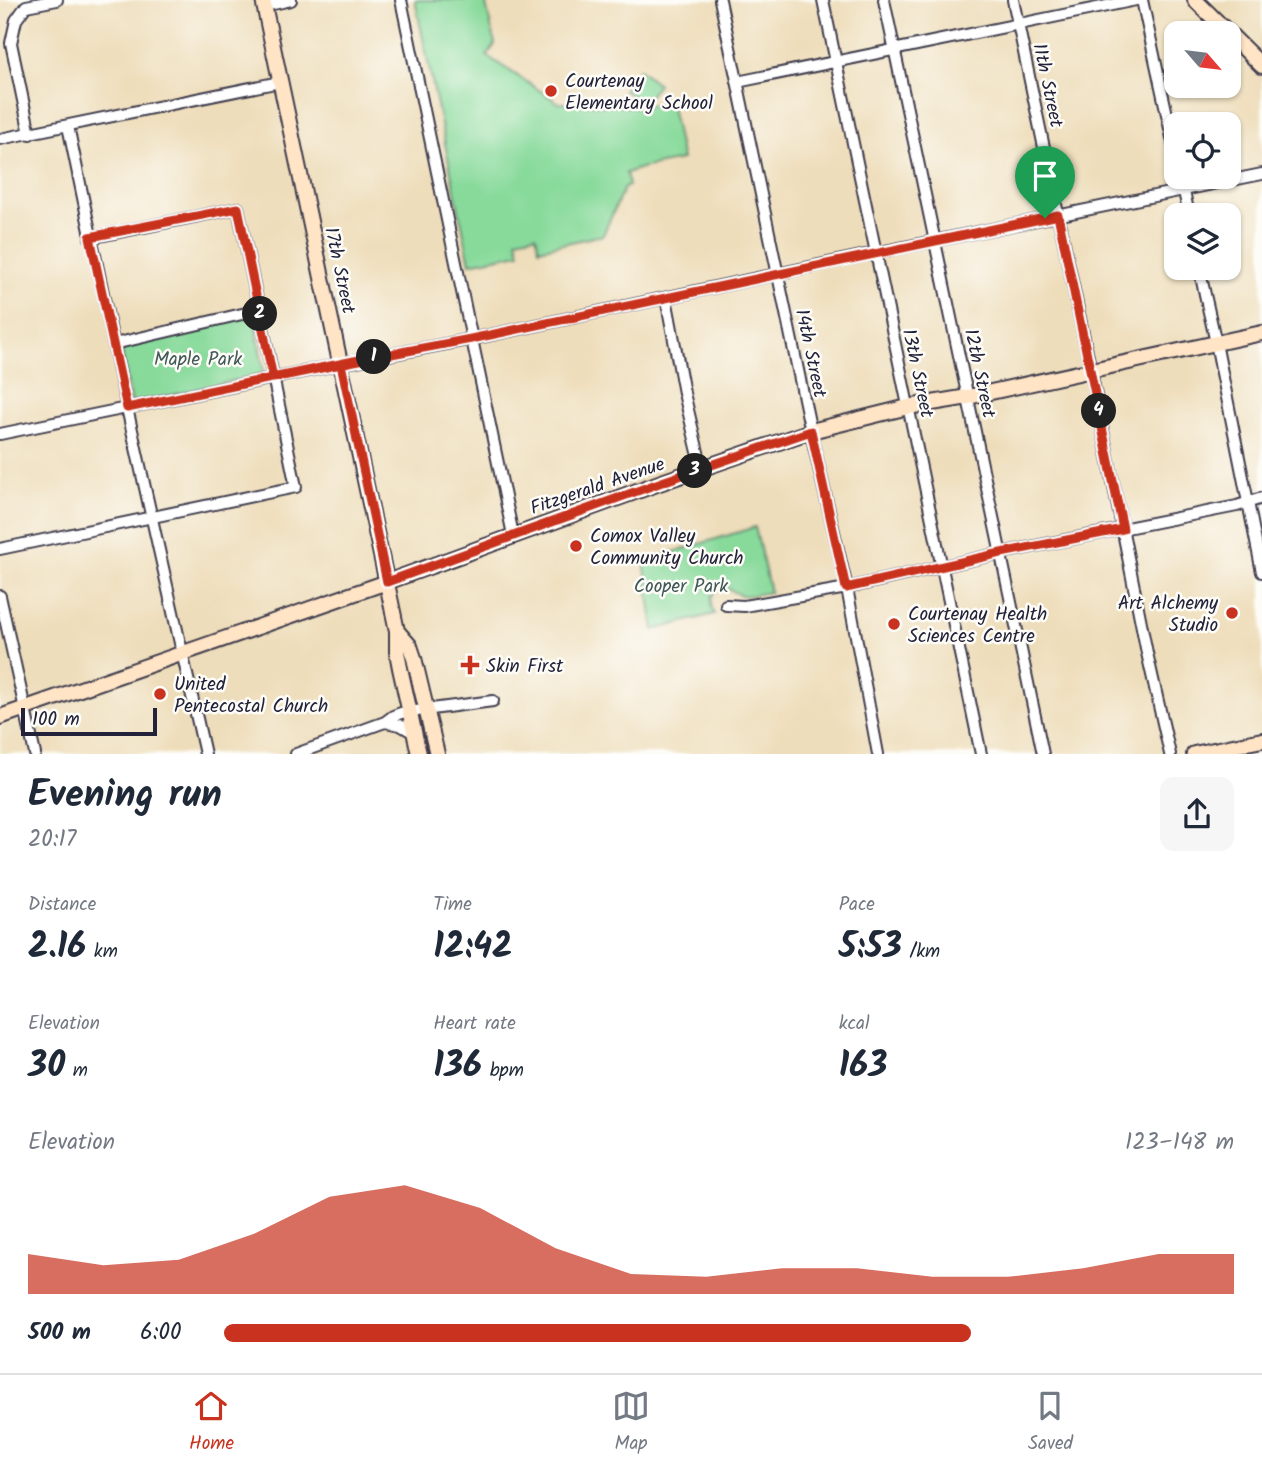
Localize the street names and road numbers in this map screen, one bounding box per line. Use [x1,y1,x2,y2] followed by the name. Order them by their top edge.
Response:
[1024,41,1071,131] street label: 11th Street
[315,224,363,317] street label: 17th Street
[786,306,834,401] street label: 14th Street
[893,326,941,421] street label: 13th Street
[955,326,1003,421] street label: 12th Street
[526,450,669,524] street label: Fitzgerald Avenue

